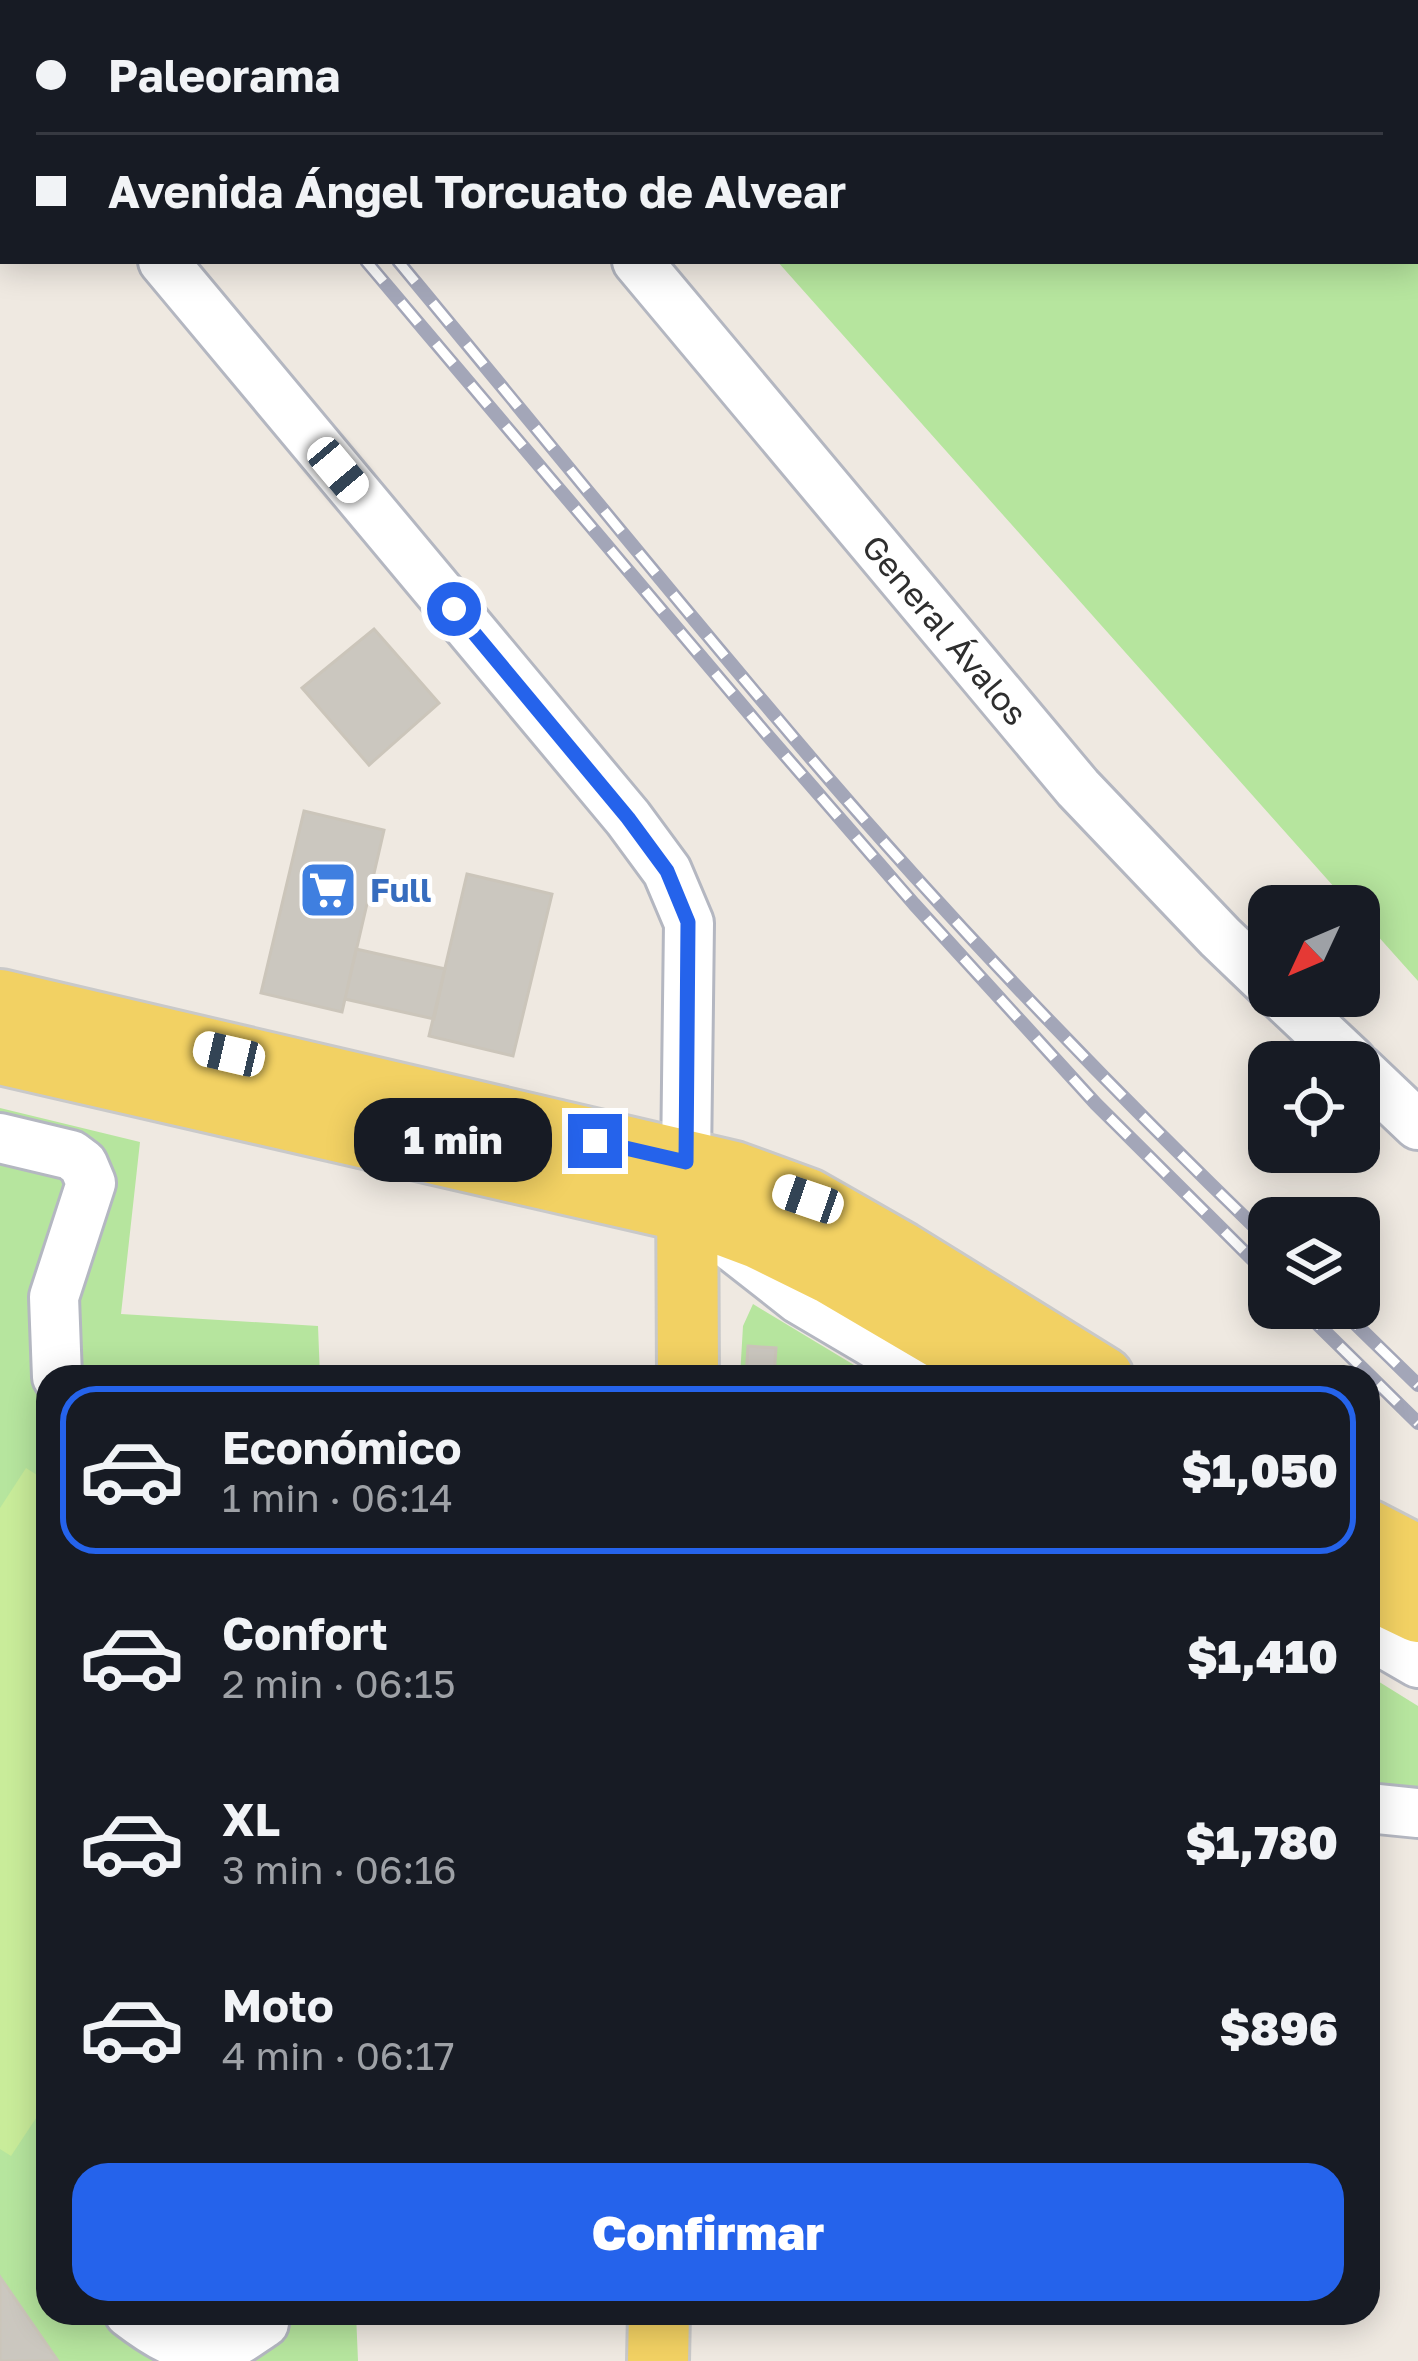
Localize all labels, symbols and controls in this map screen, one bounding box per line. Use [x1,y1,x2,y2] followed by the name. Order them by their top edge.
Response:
[108,48,340,102] text: Paleorama
[108,164,846,218] text: Avenida Ángel Torcuato de Alvear
[301,431,375,509] car
[855,527,1036,732] street label: General Ávalos
[427,582,481,636] route start
[297,859,359,921] supermarket icon: Full
[370,870,431,909] place label: Full
[1248,885,1380,1017] north arrow
[1248,885,1380,1329] map controls
[190,1028,268,1080] car
[1248,1041,1380,1173] button: locate
[355,1099,553,1183] callout: 1 min
[568,1114,622,1168] route end
[403,1116,503,1163] text: 1 min
[768,1170,848,1228] car
[1248,1197,1380,1329] button: layers
[78,1416,186,1524] icon: car
[222,1420,462,1474] text: Económico
[1181,1443,1338,1497] text: $1,050
[222,1474,453,1521] text: 1 min · 06:14
[78,1602,186,1710] icon: car
[222,1606,388,1660] text: Confort
[1187,1629,1338,1683] text: $1,410
[222,1660,456,1707] text: 2 min · 06:15
[78,1788,186,1896] icon: car
[222,1792,280,1846] text: XL
[1185,1815,1338,1869] text: $1,780
[222,1846,457,1893] text: 3 min · 06:16
[78,1974,186,2082] icon: car
[222,1978,334,2032] text: Moto
[1220,2001,1338,2055] text: $896
[222,2032,455,2079] text: 4 min · 06:17
[72,2163,1344,2301] button: Confirmar

